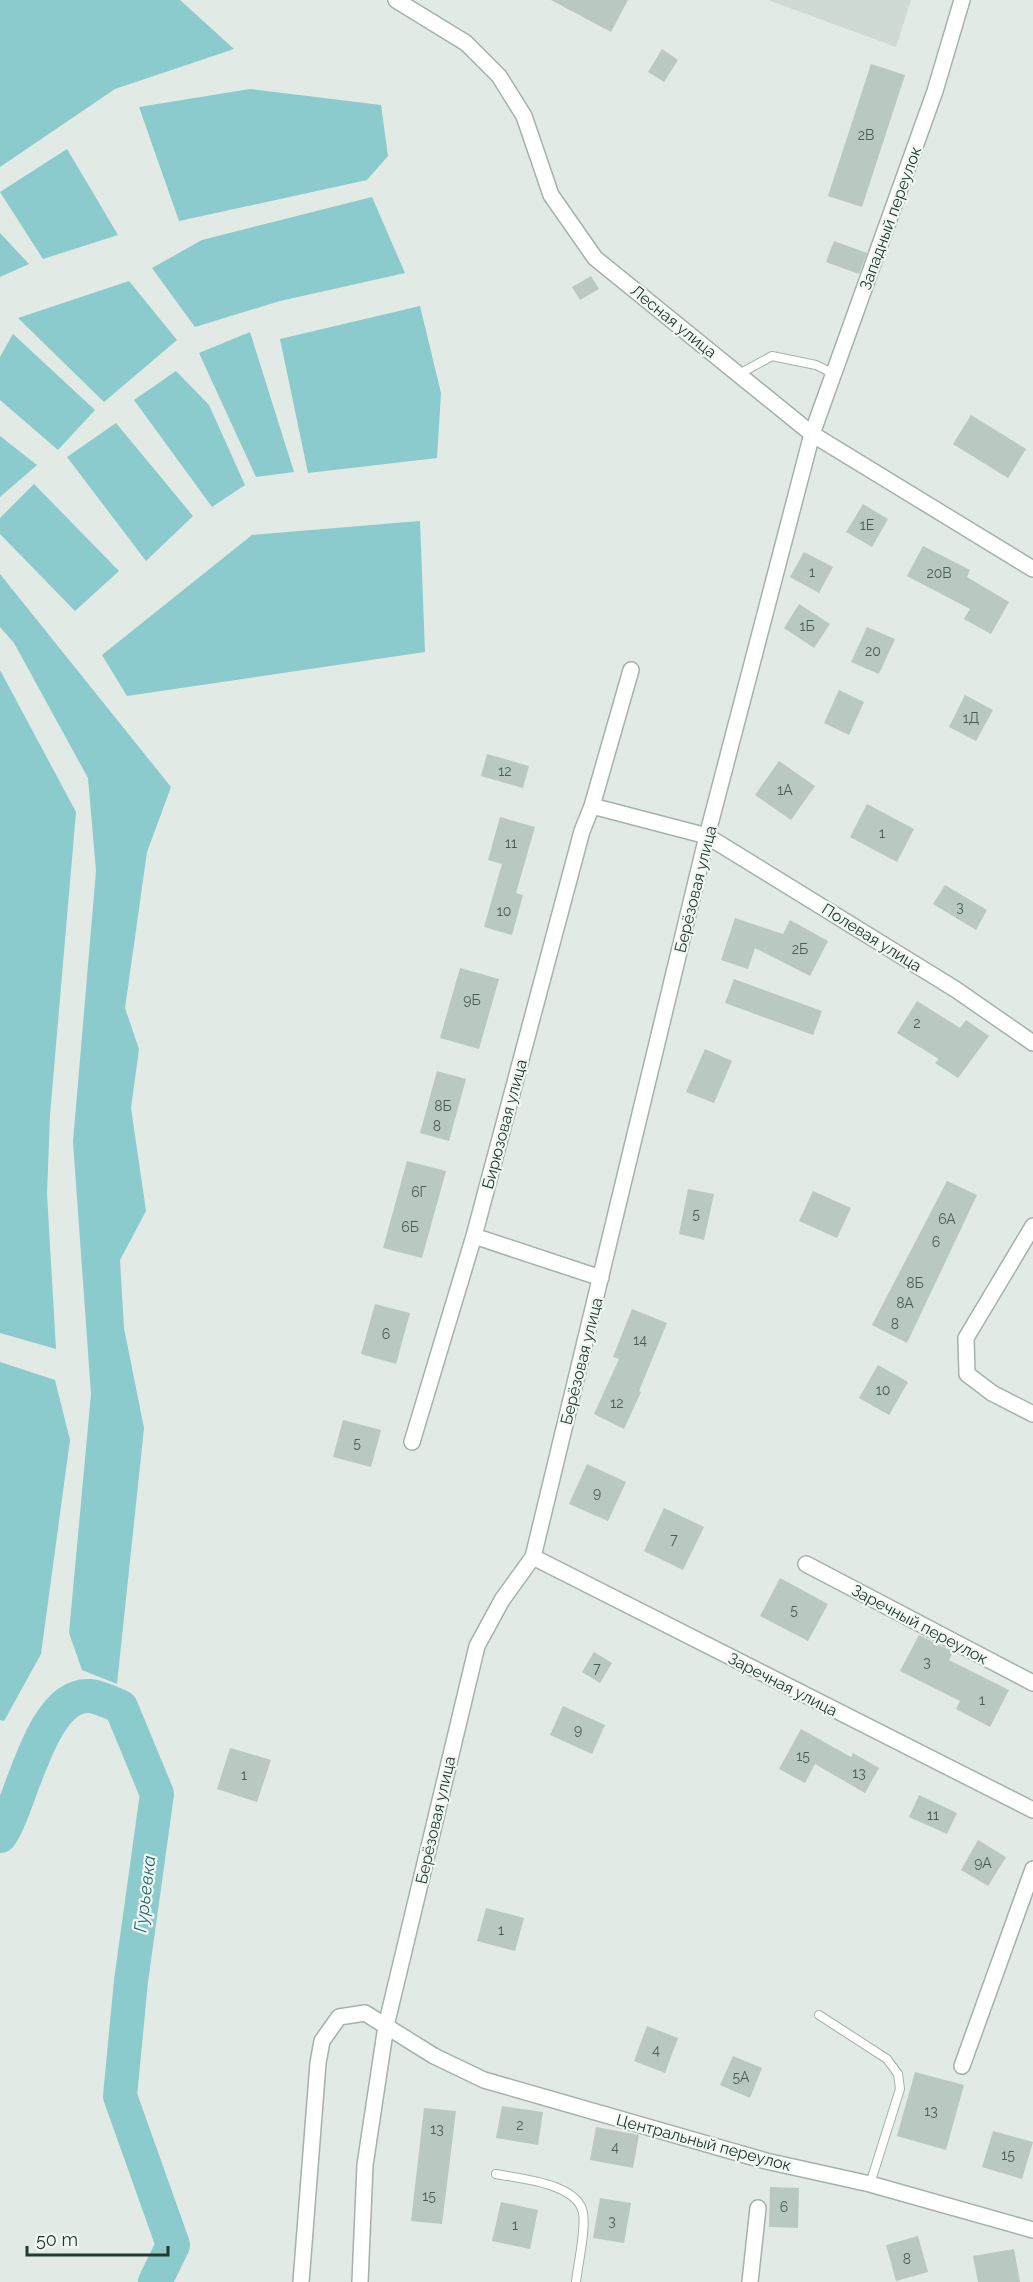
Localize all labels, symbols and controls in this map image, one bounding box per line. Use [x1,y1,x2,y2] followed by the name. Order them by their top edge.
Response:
[858,127,874,143] house number: 2В
[856,144,925,293] street label: Западный переулок
[627,281,720,362] street label: Лесная улица
[860,517,874,533] house number: 1Е
[809,564,815,580] house number: 1
[926,565,952,581] house number: 20В
[799,618,815,634] house number: 1Б
[865,643,881,659] house number: 20
[963,710,979,726] house number: 1Д
[498,763,512,779] house number: 12
[777,782,793,798] house number: 1А
[670,824,720,955] street label: Берёзовая улица
[879,825,885,841] house number: 1
[505,835,517,851] house number: 11
[818,899,925,976] street label: Полевая улица
[956,899,964,915] house number: 3
[497,903,511,919] house number: 10
[792,941,808,957] house number: 2Б
[463,992,481,1008] house number: 9Б
[913,1015,921,1031] house number: 2
[478,1057,531,1191] street label: Бирюзовая улица
[434,1098,452,1114] house number: 8Б
[433,1118,441,1134] house number: 8
[411,1184,427,1200] house number: 6Г
[692,1206,700,1222] house number: 5
[938,1211,956,1227] house number: 6А
[401,1219,419,1235] house number: 6Б
[932,1234,940,1250] house number: 6
[906,1275,924,1291] house number: 8Б
[896,1295,914,1311] house number: 8А
[556,1296,606,1427] street label: Берёзовая улица
[891,1316,899,1332] house number: 8
[382,1326,390,1342] house number: 6
[633,1332,647,1348] house number: 14
[876,1382,890,1398] house number: 10
[610,1395,624,1411] house number: 12
[353,1435,361,1451] house number: 5
[593,1485,601,1501] house number: 9
[670,1531,678,1547] house number: 7
[848,1580,991,1668] street label: Заречный переулок
[790,1602,798,1618] house number: 5
[725,1649,841,1720] street label: Заречная улица
[923,1654,931,1670] house number: 3
[593,1660,601,1676] house number: 7
[979,1692,985,1708] house number: 1
[574,1722,582,1738] house number: 9
[796,1748,810,1764] house number: 15
[412,1754,459,1886] street label: Берёзовая улица
[852,1765,866,1781] house number: 13
[241,1767,247,1783] house number: 1
[927,1807,939,1823] house number: 11
[129,1854,160,1934] water label: Гурьевка
[974,1855,992,1871] house number: 9А
[498,1922,504,1938] house number: 1
[652,2042,660,2058] house number: 4
[732,2069,750,2085] house number: 5А
[924,2103,938,2119] house number: 13
[614,2110,793,2175] street label: Центральный переулок
[516,2117,524,2133] house number: 2
[430,2121,444,2137] house number: 13
[611,2139,619,2155] house number: 4
[1001,2147,1015,2163] house number: 15
[422,2188,436,2204] house number: 15
[780,2199,788,2215] house number: 6
[608,2213,616,2229] house number: 3
[512,2217,518,2233] house number: 1
[27,2219,168,2257] scale bar
[36,2229,78,2250] text: 50 m
[903,2251,911,2267] house number: 8

